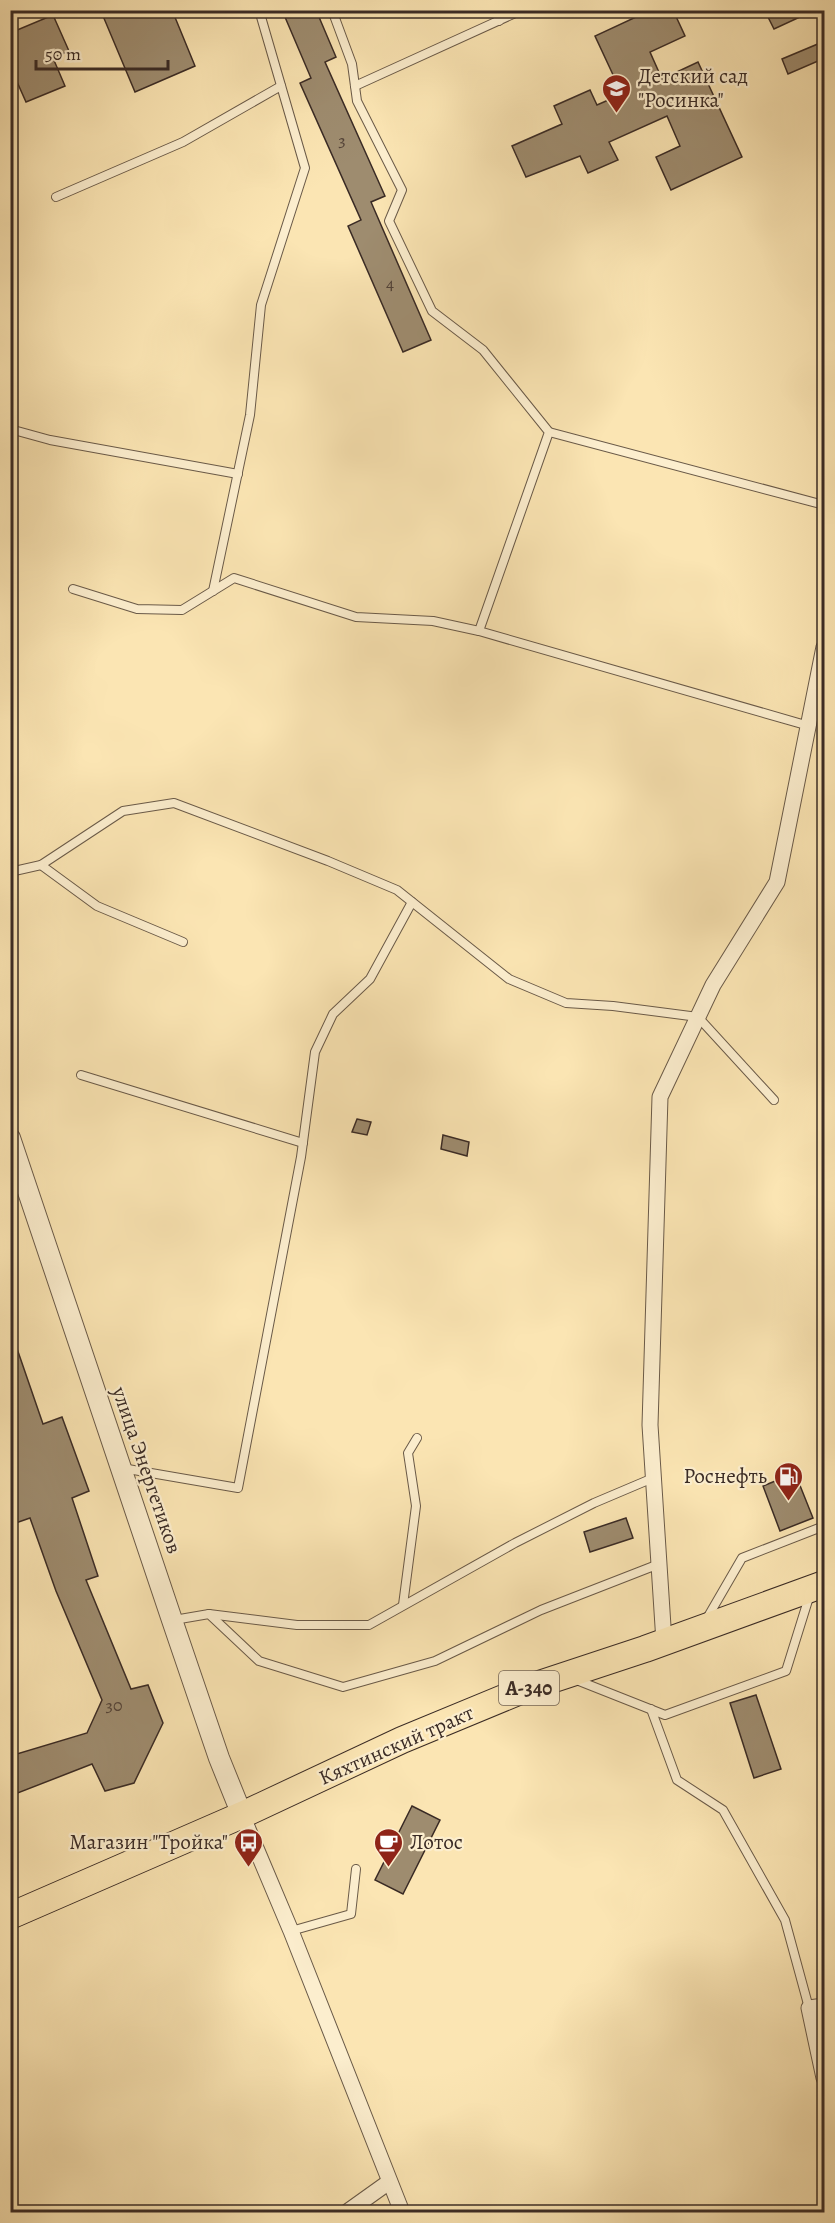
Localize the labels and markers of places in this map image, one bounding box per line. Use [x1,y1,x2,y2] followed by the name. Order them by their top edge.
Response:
[638,62,748,114] place label: Детский сад "Росинка"
[601,72,633,114] school or university icon: Детский сад "Росинка"
[772,1460,804,1502] fuel station icon: Роснефть
[684,1462,767,1490] place label: Роснефть
[233,1826,265,1868] bus stop icon: Магазин "Тройка"
[373,1826,405,1868] cafe icon: Лотос
[69,1828,228,1856] place label: Магазин "Тройка"
[410,1828,463,1856] place label: Лотос

